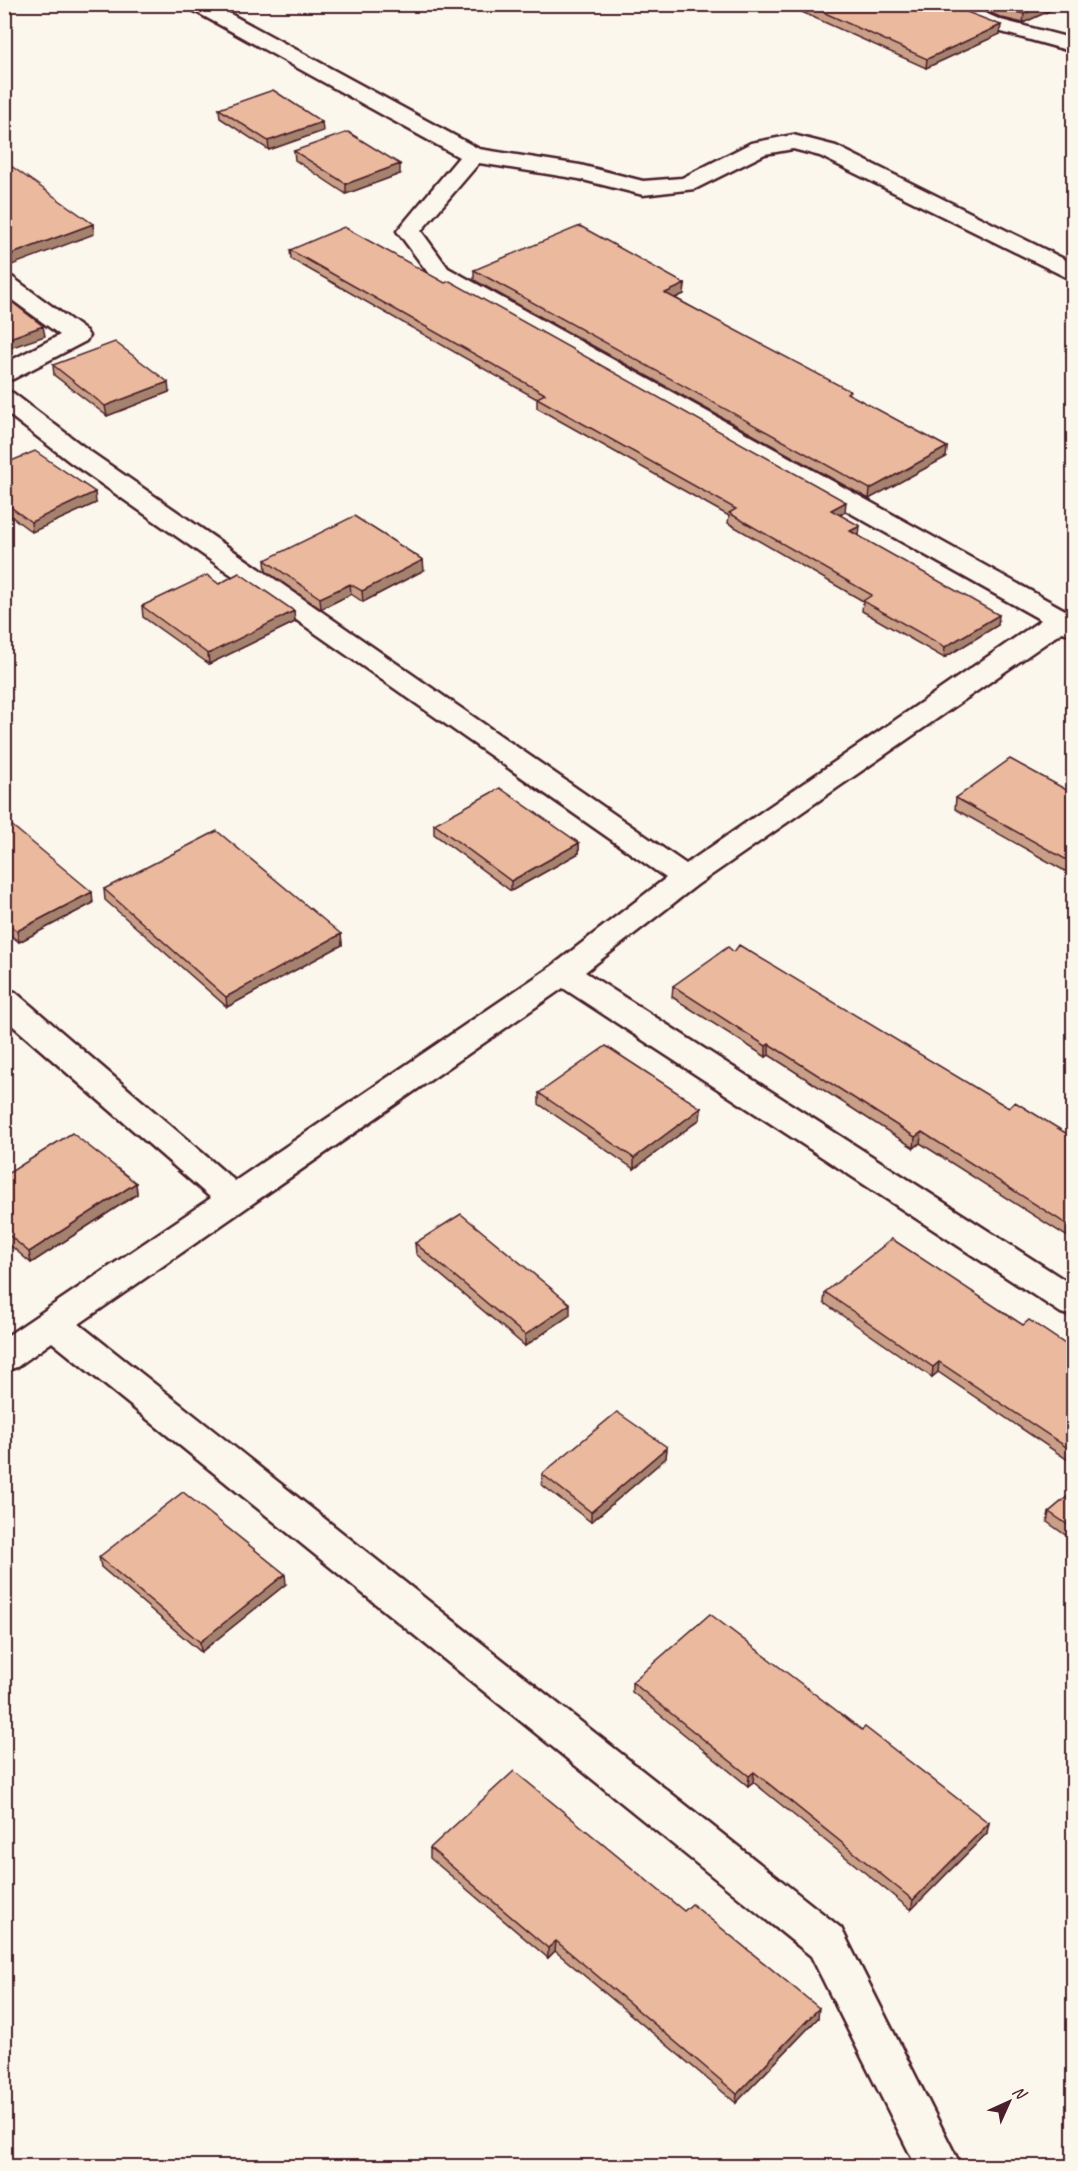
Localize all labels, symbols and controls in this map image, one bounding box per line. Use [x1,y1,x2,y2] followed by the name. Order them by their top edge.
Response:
[979,2072,1039,2132] north arrow
[1008,2082,1032,2105] text: N

